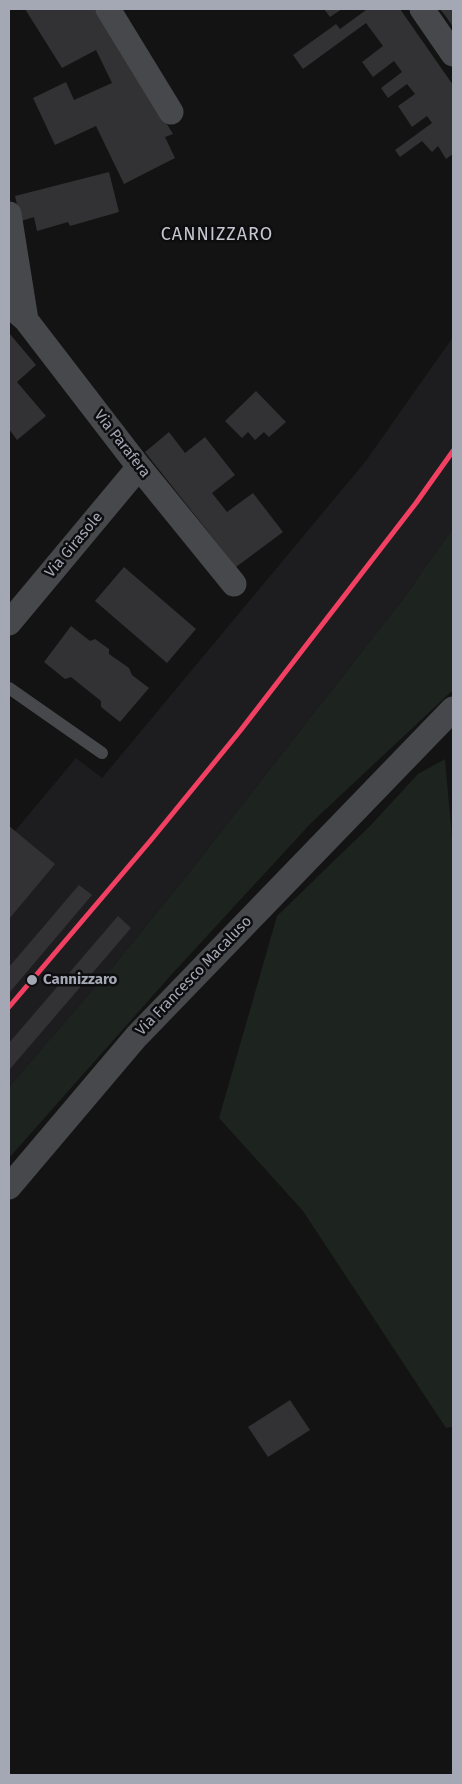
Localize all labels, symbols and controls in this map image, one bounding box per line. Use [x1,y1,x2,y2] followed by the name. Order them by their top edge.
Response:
[160,224,274,246] district label: CANNIZZARO
[90,407,154,481] street label: Via Parafera
[41,509,107,581] street label: Via Girasole
[132,913,256,1039] street label: Via Francesco Macaluso
[43,971,117,989] place label: Cannizzaro
[25,973,39,987] marker: Cannizzaro

